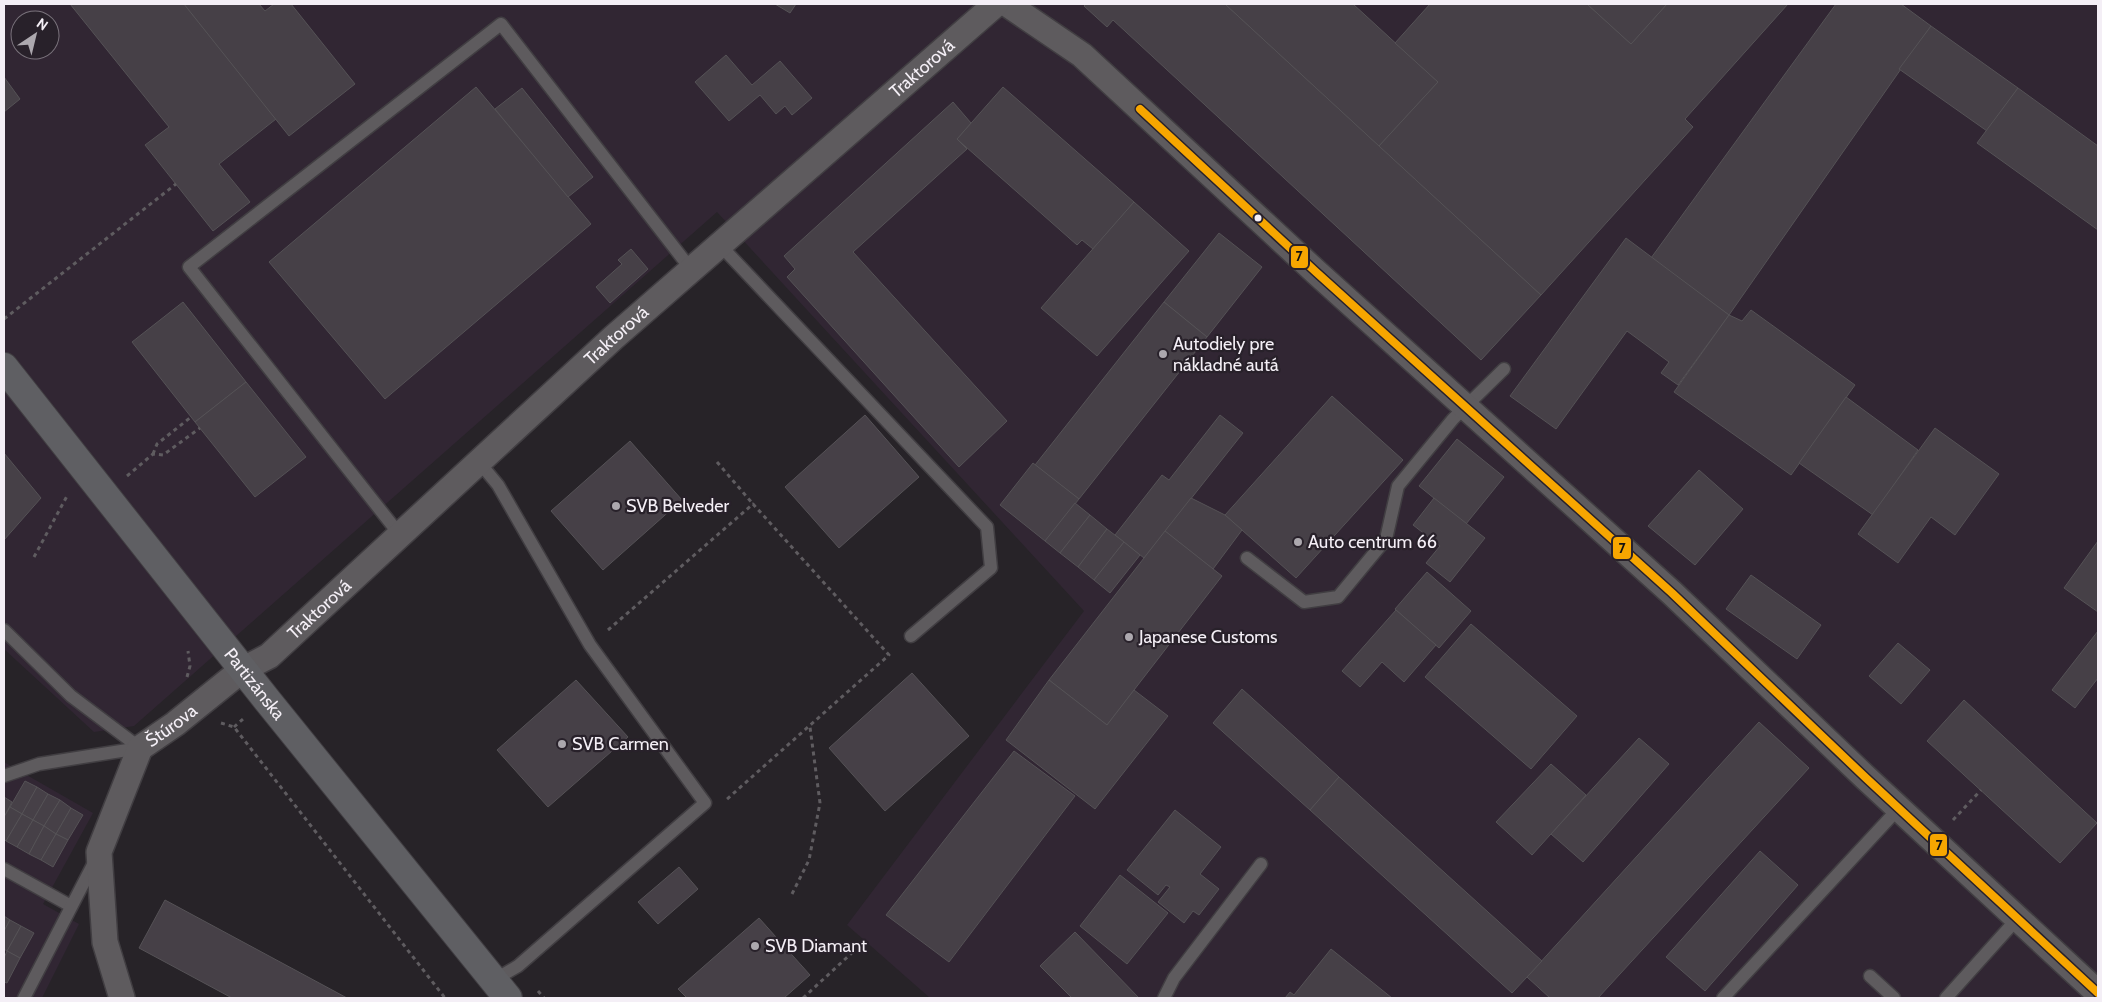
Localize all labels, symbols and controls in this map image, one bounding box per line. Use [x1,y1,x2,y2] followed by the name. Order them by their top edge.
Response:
[10,10,60,60] north arrow
[33,14,52,35] text: N
[885,34,959,103] street label: Traktorová
[1253,213,1263,223] unlabelled marker
[1290,245,1309,269] line badge: 7
[1295,247,1303,265] text: 7
[580,301,653,370] street label: Traktorová
[1173,333,1279,376] place label: Autodiely pre nákladné autá
[1157,348,1169,360] marker: Autodiely pre nákladné autá
[626,495,729,517] place label: SVB Belveder
[610,500,622,512] marker: SVB Belveder
[1308,531,1437,553] place label: Auto centrum 66
[1292,536,1304,548] marker: Auto centrum 66
[1612,536,1632,560] line badge: 7
[1618,539,1626,557] text: 7
[283,574,356,644] street label: Traktorová
[1138,626,1278,648] place label: Japanese Customs
[1123,631,1135,643] marker: Japanese Customs
[219,644,290,725] street label: Partizánska
[141,699,202,752] street label: Štúrova
[572,733,669,755] place label: SVB Carmen
[556,738,568,750] marker: SVB Carmen
[1929,833,1948,857] line badge: 7
[1935,836,1943,854] text: 7
[765,935,867,957] place label: SVB Diamant
[749,940,761,952] marker: SVB Diamant

